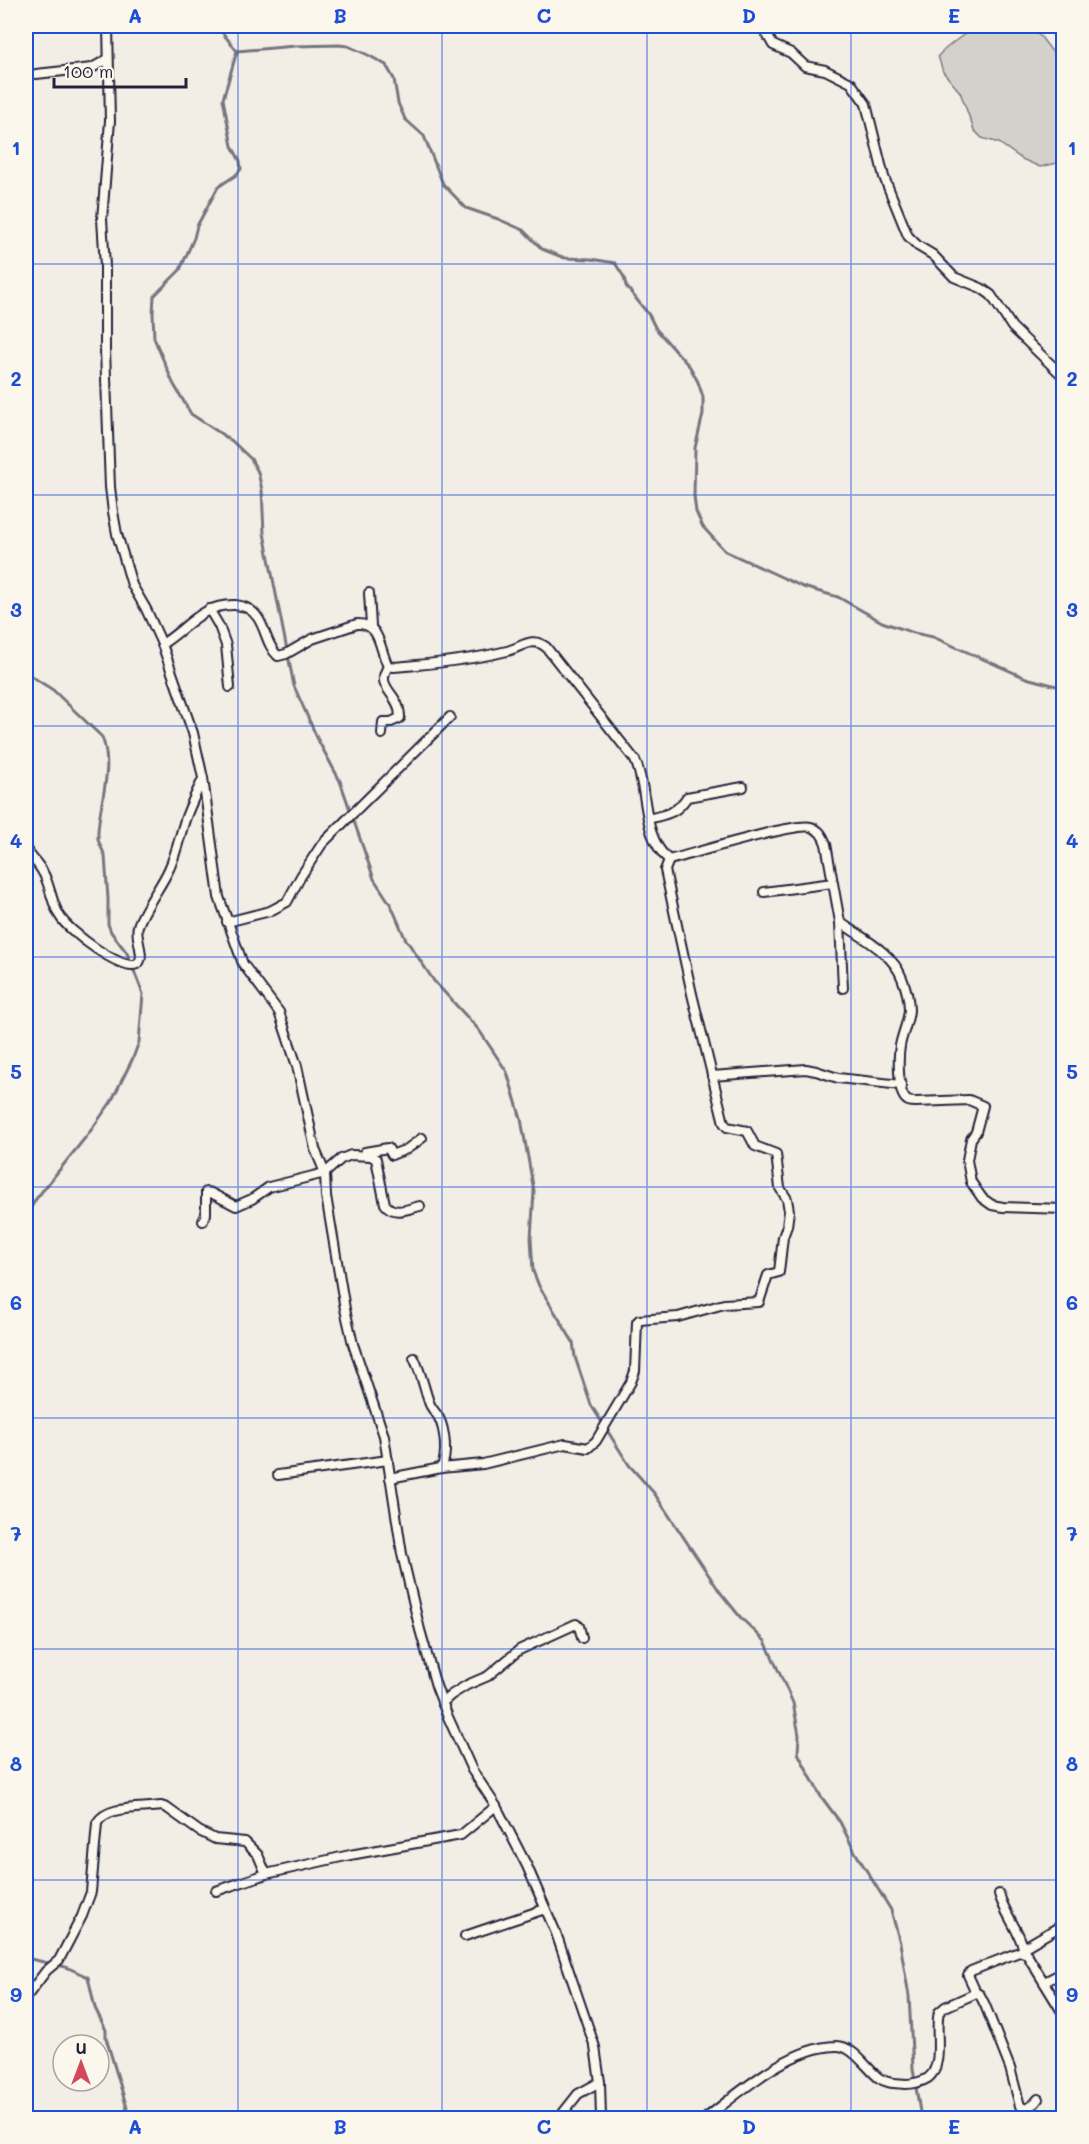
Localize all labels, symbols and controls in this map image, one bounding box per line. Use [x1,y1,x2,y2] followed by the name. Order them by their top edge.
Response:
[128,2,142,28] text: A
[333,2,347,28] text: B
[537,2,552,28] text: C
[742,2,756,28] text: D
[948,2,960,28] text: E
[54,51,186,89] scale bar
[63,59,113,83] text: 100 m
[12,134,20,160] text: 1
[1068,134,1076,160] text: 1
[10,365,22,391] text: 2
[1066,365,1078,391] text: 2
[10,596,22,622] text: 3
[1066,596,1078,622] text: 3
[10,827,23,853] text: 4
[1066,827,1079,853] text: 4
[10,1058,22,1084] text: 5
[1066,1058,1078,1084] text: 5
[10,1289,22,1315] text: 6
[1066,1289,1078,1315] text: 6
[10,1520,22,1546] text: 7
[1066,1520,1078,1546] text: 7
[10,1750,22,1776] text: 8
[1066,1750,1078,1776] text: 8
[10,1981,22,2007] text: 9
[1066,1981,1078,2007] text: 9
[51,2033,111,2093] north arrow
[75,2037,87,2058] text: U
[128,2113,142,2139] text: A
[333,2113,347,2139] text: B
[537,2113,552,2139] text: C
[742,2113,756,2139] text: D
[948,2113,960,2139] text: E

